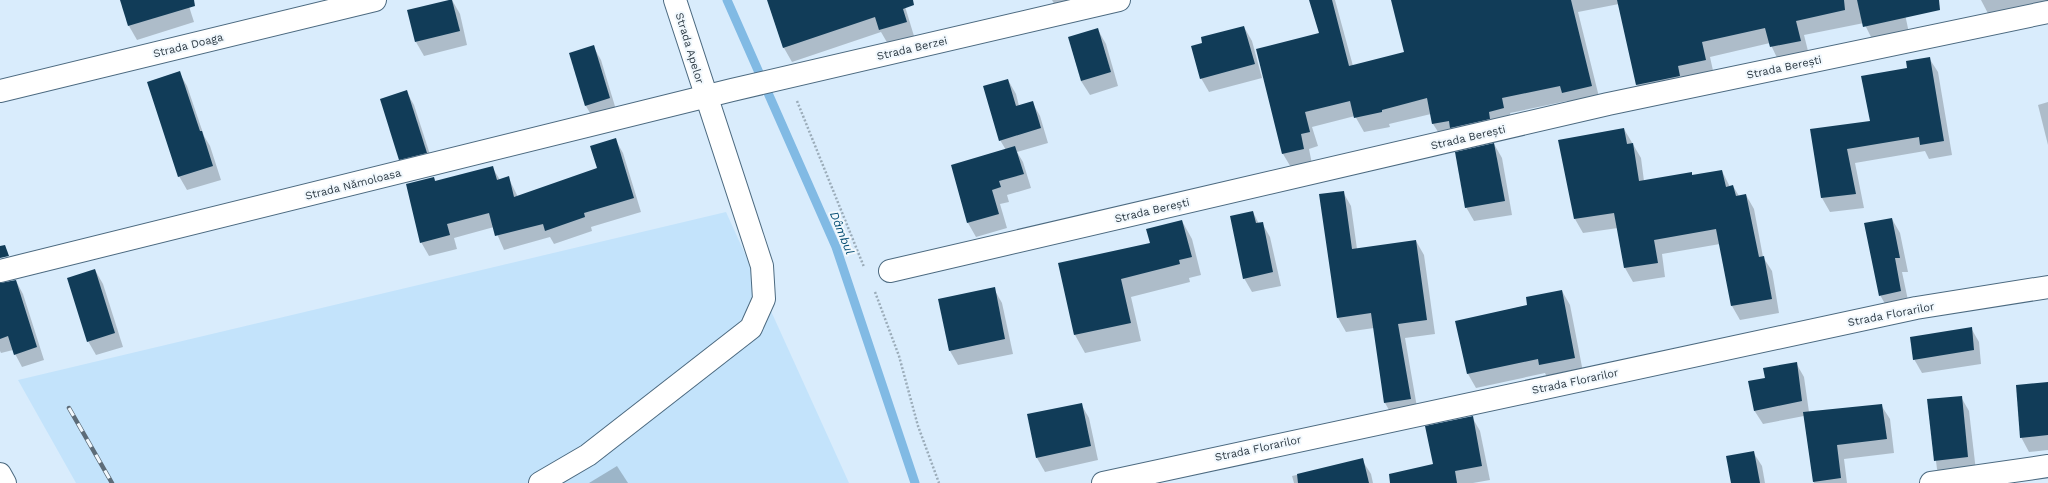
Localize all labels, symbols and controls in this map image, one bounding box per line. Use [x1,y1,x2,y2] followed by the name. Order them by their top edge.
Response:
[673,11,707,86] street label: Strada Apelor
[152,31,224,60] street label: Strada Doaga
[876,34,949,63] street label: Strada Berzei
[1745,53,1823,82] street label: Strada Berești
[1429,123,1507,152] street label: Strada Berești
[304,166,402,203] street label: Strada Nămoloasa
[1113,196,1191,225] street label: Strada Berești
[827,209,857,257] water label: Dâmbul
[1847,300,1936,329] street label: Strada Florarilor
[1531,366,1620,397] street label: Strada Florarilor
[1214,433,1303,464] street label: Strada Florarilor

